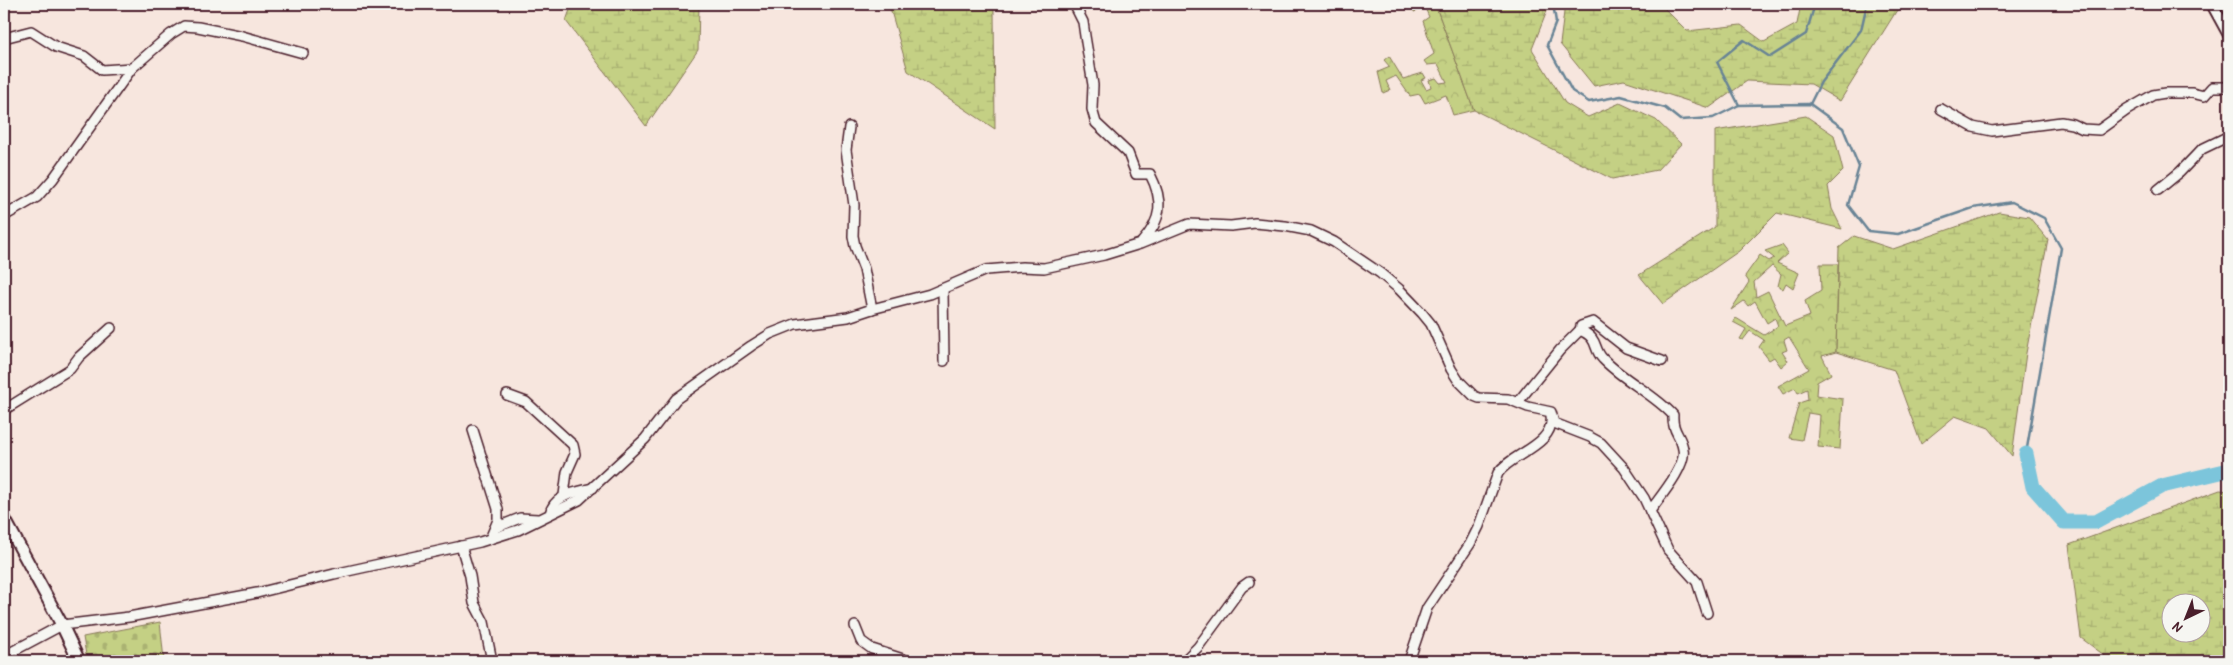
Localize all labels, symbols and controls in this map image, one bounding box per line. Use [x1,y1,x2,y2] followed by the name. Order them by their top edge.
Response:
[2160,592,2210,642] north arrow
[2167,618,2186,637] text: N

